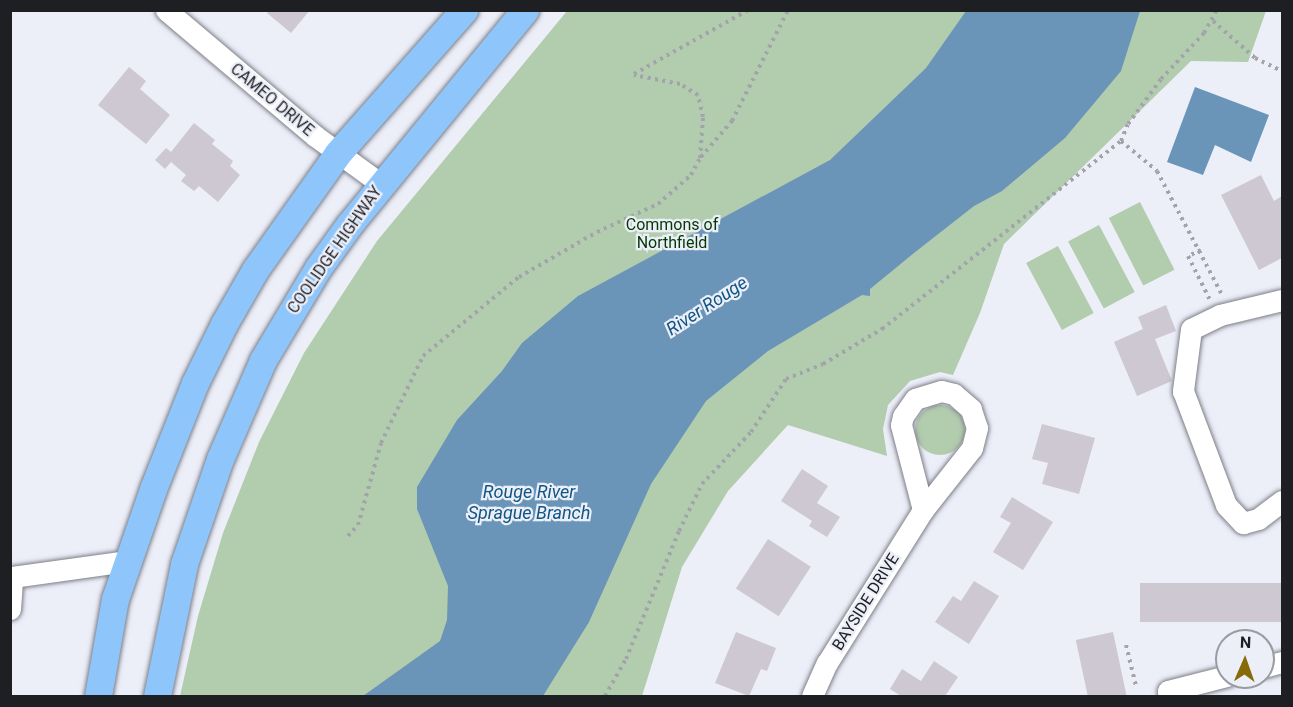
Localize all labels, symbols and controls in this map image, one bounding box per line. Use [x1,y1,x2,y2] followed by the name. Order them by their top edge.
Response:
[226,60,318,140] street label: CAMEO DRIVE
[284,183,386,317] street label: COOLIDGE HIGHWAY
[626,215,718,253] park label: Commons of Northfield
[662,272,752,340] water label: River Rouge
[468,482,590,524] water label: Rouge River Sprague Branch
[829,550,903,654] street label: BAYSIDE DRIVE
[1215,629,1275,689] north arrow
[1240,633,1252,652] text: N

